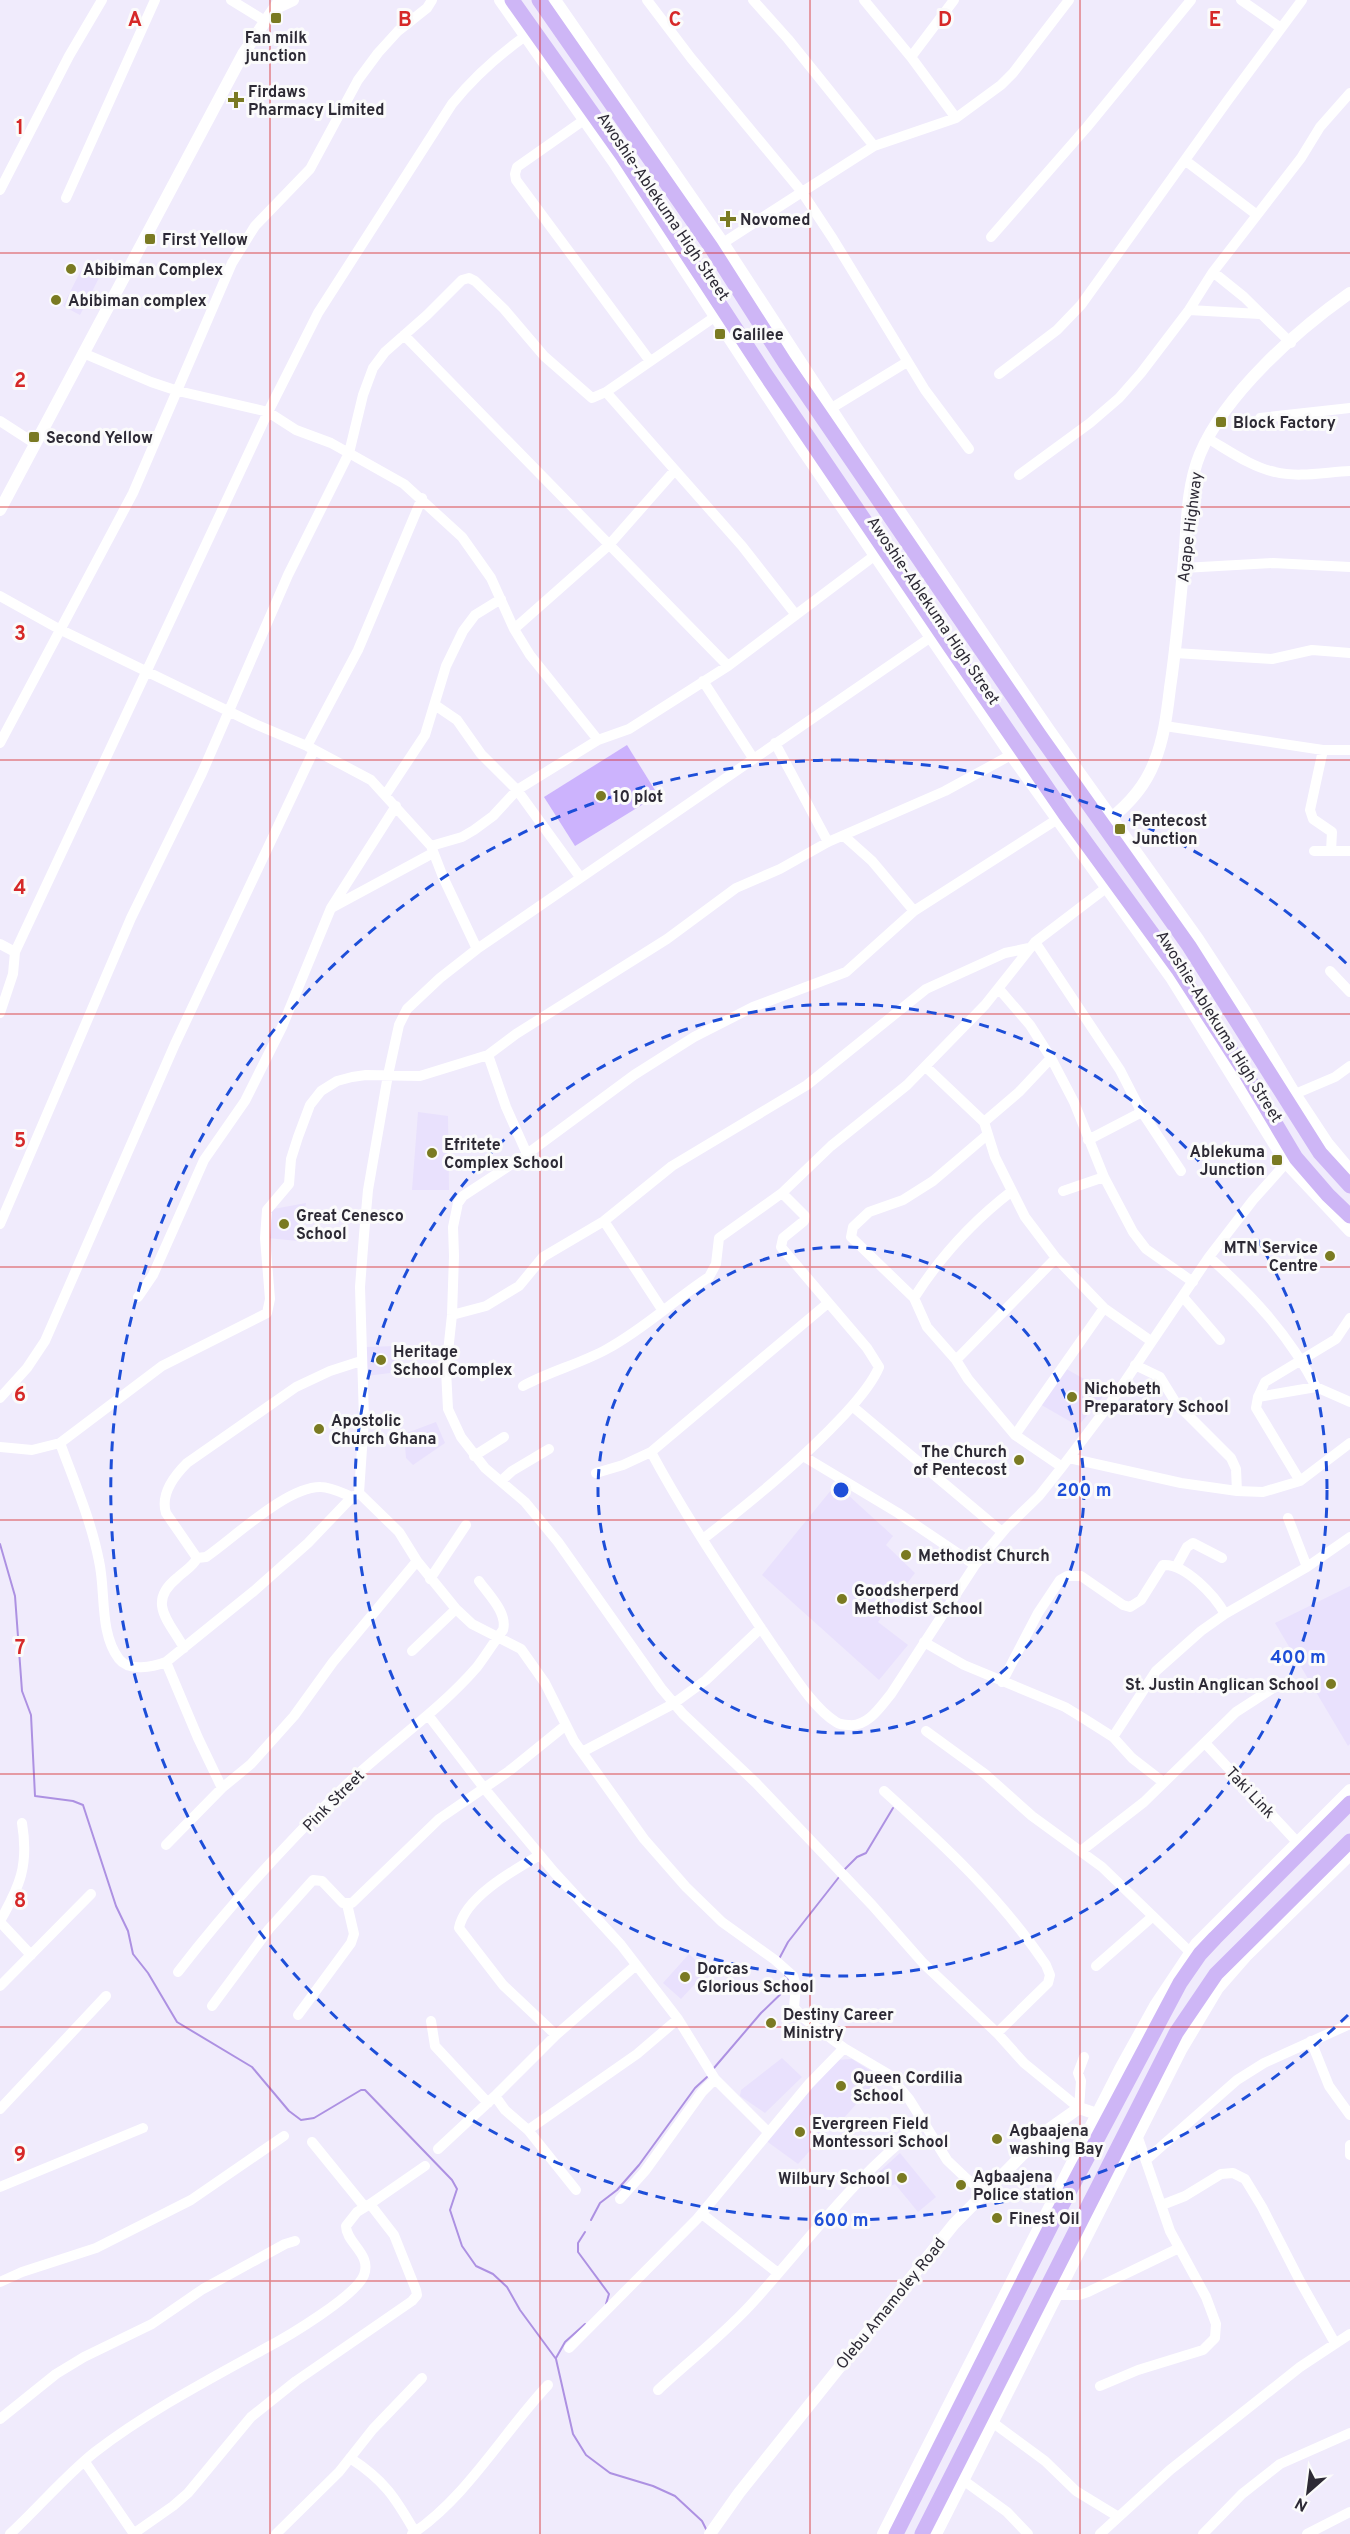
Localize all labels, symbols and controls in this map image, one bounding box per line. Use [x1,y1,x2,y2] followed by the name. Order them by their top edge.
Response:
[128,8,142,34] text: A
[398,8,412,34] text: B
[669,8,681,34] text: C
[938,8,952,34] text: D
[1209,8,1221,34] text: E
[269,11,283,25] marker: Fan milk junction
[244,29,307,67] place label: Fan milk junction
[248,83,385,121] place label: Firdaws Pharmacy Limited
[229,93,243,107] marker: Firdaws Pharmacy Limited
[592,109,733,305] street label: Awoshie-Ablekuma High Street
[16,116,24,142] text: 1
[740,211,811,231] place label: Novomed
[721,212,735,226] marker: Novomed
[162,231,248,251] place label: First Yellow
[143,232,157,246] marker: First Yellow
[83,261,223,281] place label: Abibiman Complex
[64,262,78,276] marker: Abibiman Complex
[68,292,207,312] place label: Abibiman complex
[49,293,63,307] marker: Abibiman complex
[732,326,784,346] place label: Galilee
[713,327,727,341] marker: Galilee
[14,369,26,395] text: 2
[1233,414,1336,434] place label: Block Factory
[1214,415,1228,429] marker: Block Factory
[46,429,153,449] place label: Second Yellow
[27,430,41,444] marker: Second Yellow
[1174,471,1208,584] street label: Agape Highway
[862,513,1003,709] street label: Awoshie-Ablekuma High Street
[14,622,26,648] text: 3
[613,788,663,808] place label: 10 plot
[594,789,608,803] marker: 10 plot
[1132,812,1207,850] place label: Pentecost Junction
[1113,822,1127,836] marker: Pentecost Junction
[14,876,26,902] text: 4
[1151,927,1286,1127] street label: Awoshie-Ablekuma High Street
[14,1129,26,1155] text: 5
[444,1136,563,1174] place label: Efritete Complex School
[1190,1143,1265,1181] place label: Ablekuma Junction
[425,1146,439,1160] marker: Efritete Complex School
[1270,1153,1284,1167] marker: Ablekuma Junction
[296,1207,404,1245] place label: Great Cenesco School
[277,1217,291,1231] marker: Great Cenesco School
[1224,1239,1318,1277] place label: MTN Service Centre
[1323,1249,1337,1263] marker: MTN Service Centre
[393,1343,512,1381] place label: Heritage School Complex
[374,1353,388,1367] marker: Heritage School Complex
[1084,1380,1229,1418] place label: Nichobeth Preparatory School
[14,1383,26,1409] text: 6
[1065,1390,1079,1404] marker: Nichobeth Preparatory School
[331,1412,436,1450] place label: Apostolic Church Ghana
[312,1422,326,1436] marker: Apostolic Church Ghana
[913,1443,1007,1481] place label: The Church of Pentecost
[1012,1453,1026,1467] marker: The Church of Pentecost
[831,1480,851,1500] centre of rings
[1056,1480,1112,1503] text: 200 m
[918,1547,1050,1567] place label: Methodist Church
[899,1548,913,1562] marker: Methodist Church
[854,1582,983,1620] place label: Goodsherperd Methodist School
[835,1592,849,1606] marker: Goodsherperd Methodist School
[15,1636,25,1662] text: 7
[1270,1647,1326,1670] text: 400 m
[1125,1676,1319,1696] place label: St. Justin Anglican School
[1324,1677,1338,1691] marker: St. Justin Anglican School
[1221,1763,1279,1823] street label: Taki Link
[299,1766,370,1837] street label: Pink Street
[14,1889,26,1915] text: 8
[697,1960,814,1998] place label: Dorcas Glorious School
[678,1970,692,1984] marker: Dorcas Glorious School
[783,2006,894,2044] place label: Destiny Career Ministry
[764,2016,778,2030] marker: Destiny Career Ministry
[853,2069,963,2107] place label: Queen Cordilia School
[834,2079,848,2093] marker: Queen Cordilia School
[812,2115,948,2153] place label: Evergreen Field Montessori School
[1009,2122,1103,2160] place label: Agbaajena washing Bay
[793,2125,807,2139] marker: Evergreen Field Montessori School
[990,2132,1004,2146] marker: Agbaajena washing Bay
[14,2143,26,2169] text: 9
[973,2168,1074,2206] place label: Agbaajena Police station
[778,2170,890,2190] place label: Wilbury School
[895,2171,909,2185] marker: Wilbury School
[954,2178,968,2192] marker: Agbaajena Police station
[813,2210,869,2233] text: 600 m
[1009,2210,1080,2230] place label: Finest Oil
[990,2211,1004,2225] marker: Finest Oil
[832,2235,951,2374] street label: Olebu Amamoley Road
[1278,2462,1338,2522] north arrow
[1292,2492,1312,2515] text: N

